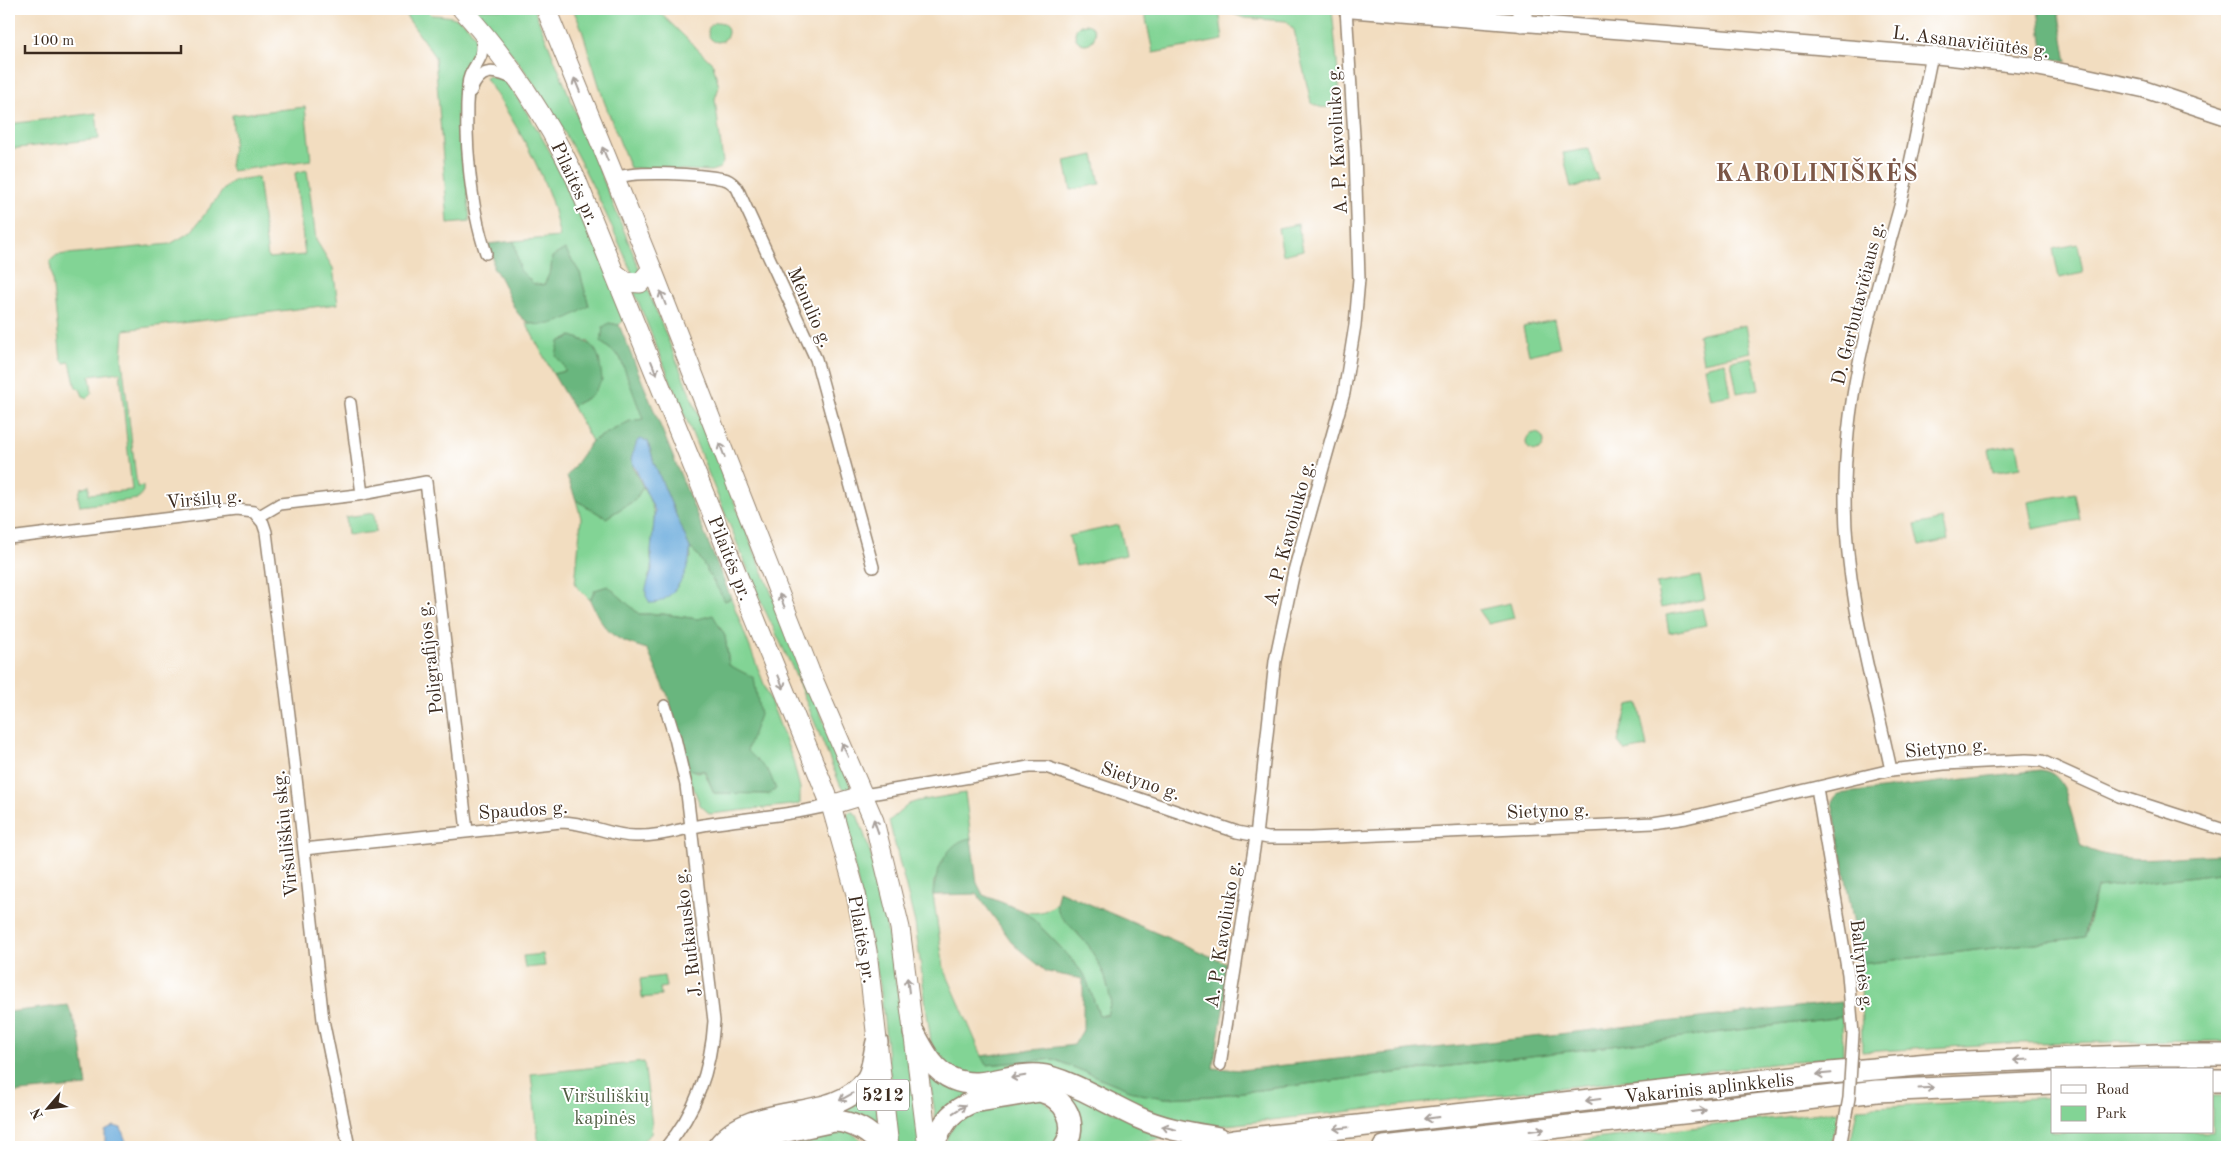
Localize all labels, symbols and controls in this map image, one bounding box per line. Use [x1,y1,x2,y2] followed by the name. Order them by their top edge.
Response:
[25,22,181,54] scale bar
[1891,24,2050,63] street label: L. Asanavičiūtės g.
[32,34,74,49] text: 100 m
[1325,65,1352,215] street label: A. P. Kavoliuko g.
[572,78,581,93] one-way arrow
[546,139,601,229] street label: Pilaitės pr.
[600,147,609,162] one-way arrow
[1715,157,1919,187] district label: KAROLINIŠKĖS
[1830,220,1889,388] street label: D. Gerbutavičiaus g.
[783,265,835,351] street label: Mėnulio g.
[658,291,667,306] one-way arrow
[650,360,659,375] one-way arrow
[717,442,726,458] one-way arrow
[1262,459,1319,608] street label: A. P. Kavoliuko g.
[165,488,243,513] street label: Viršilų g.
[703,514,754,604] street label: Pilaitės pr.
[776,594,786,609] one-way arrow
[415,600,448,715] street label: Poligrafijos g.
[777,674,787,689] one-way arrow
[1904,736,1988,763] street label: Sietyno g.
[840,743,849,758] one-way arrow
[1098,760,1183,805] street label: Sietyno g.
[270,769,303,898] street label: Viršuliškių skg.
[478,799,569,824] street label: Spaudos g.
[1506,802,1590,823] street label: Sietyno g.
[871,818,880,834] one-way arrow
[1203,859,1246,1010] street label: A. P. Kavoliuko g.
[672,867,707,998] street label: J. Rutkausko g.
[843,894,878,985] street label: Pilaitės pr.
[1845,918,1876,1012] street label: Baltynės g.
[903,977,913,993] one-way arrow
[2013,1055,2029,1064] one-way arrow
[2051,1068,2214,1134] legend
[1816,1069,1832,1079] one-way arrow
[1624,1071,1795,1108] street label: Vakarinis aplinkkelis
[1010,1072,1026,1082] one-way arrow
[857,1080,909,1110] road number: 5212
[1918,1083,1934,1093] one-way arrow
[2096,1083,2130,1098] text: Road
[22,1084,72,1134] north arrow
[561,1088,649,1129] park label: Viršuliškių kapinės
[838,1092,853,1102] one-way arrow
[1585,1095,1601,1105] one-way arrow
[952,1104,966,1114] one-way arrow
[29,1105,46,1122] text: N
[1690,1106,1706,1116] one-way arrow
[2096,1107,2127,1122] text: Park
[1424,1113,1440,1123] one-way arrow
[1161,1123,1177,1132] one-way arrow
[1334,1123,1350,1133] one-way arrow
[1529,1125,1545,1135] one-way arrow

